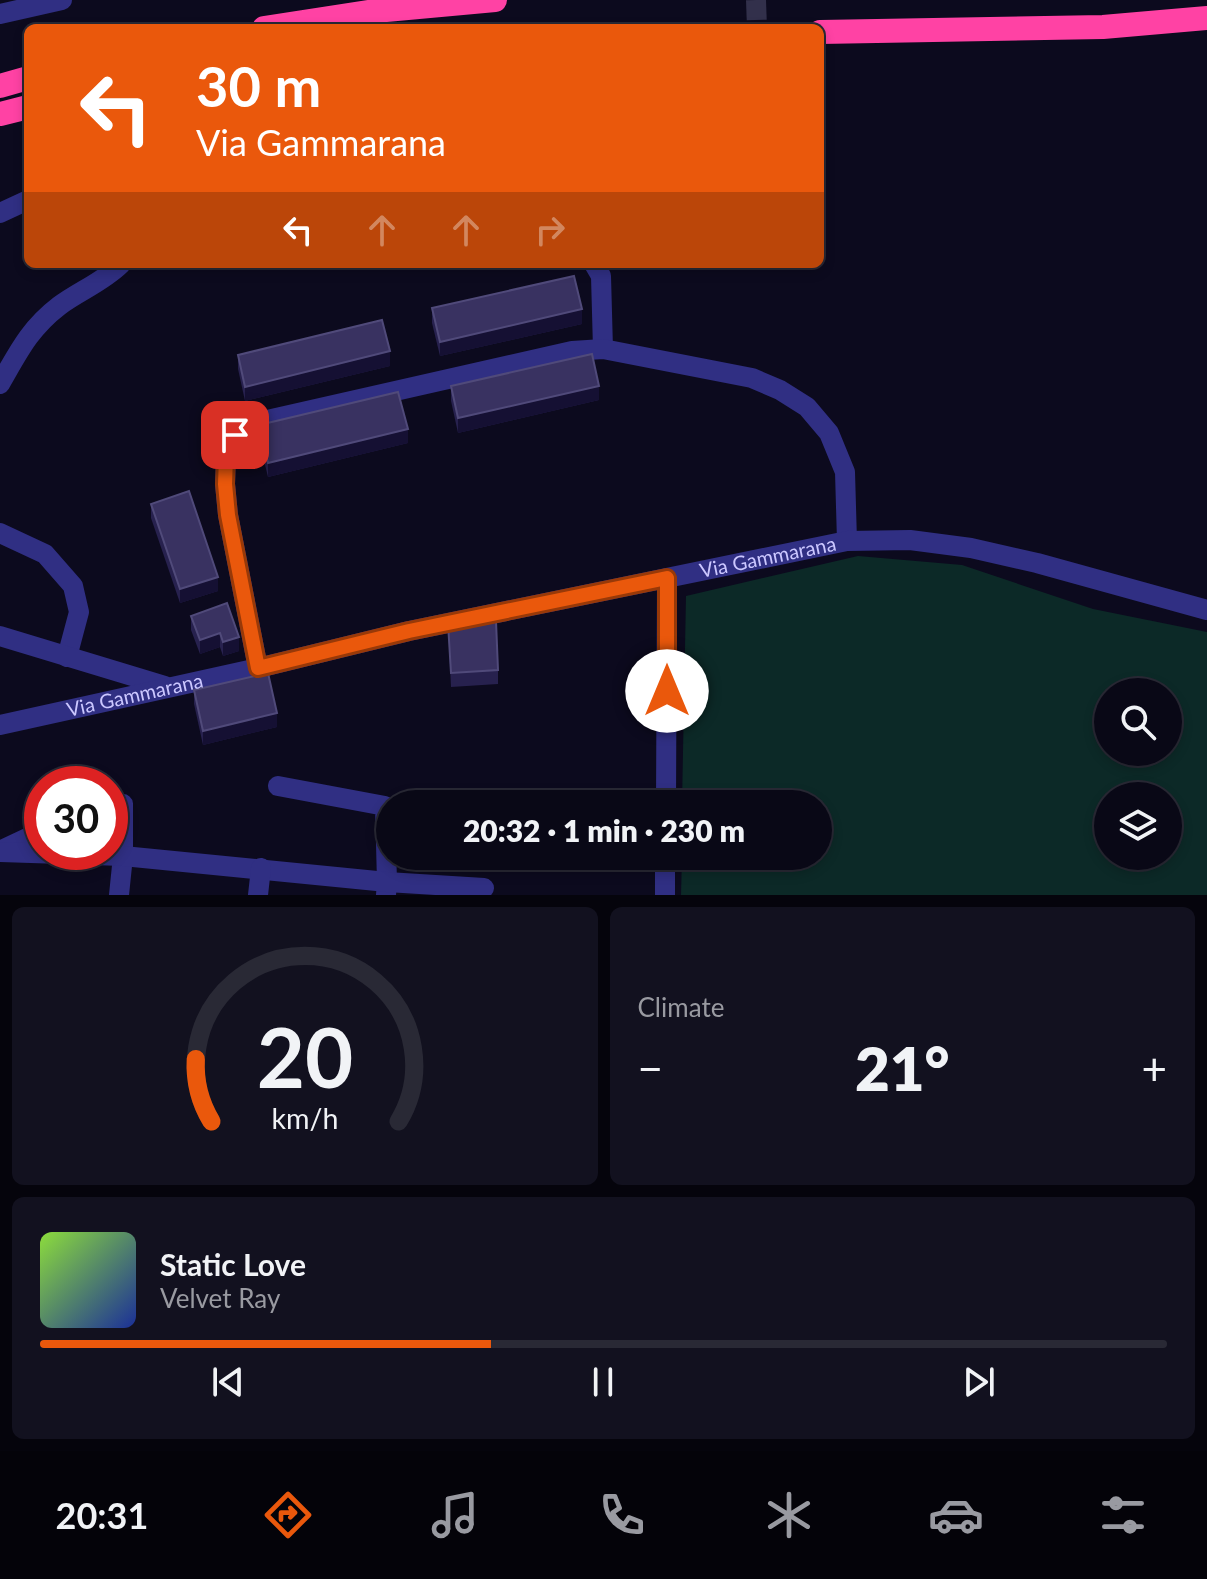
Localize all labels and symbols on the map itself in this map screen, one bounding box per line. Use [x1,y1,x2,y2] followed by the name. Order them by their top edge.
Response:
[201,401,269,469] pin
[697,531,838,582] street label: Via Gammarana
[625,649,709,733] position arrow
[64,668,205,721] street label: Via Gammarana
[24,766,128,870] speed limit sign: 30

